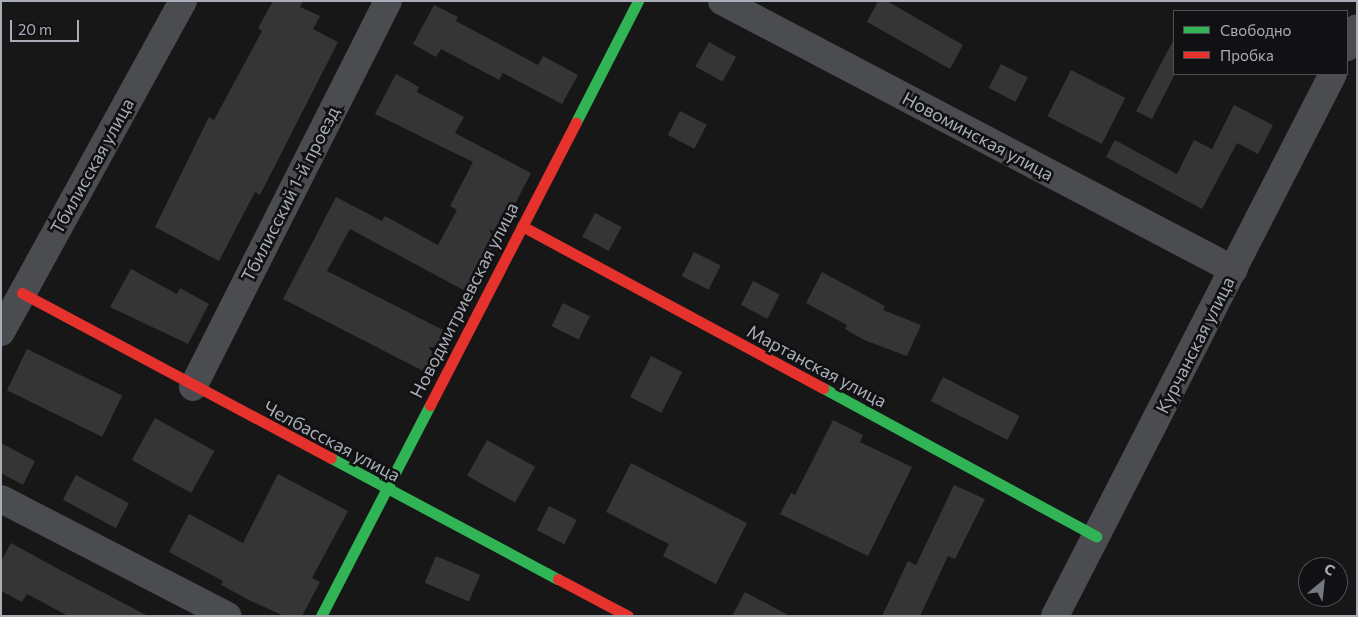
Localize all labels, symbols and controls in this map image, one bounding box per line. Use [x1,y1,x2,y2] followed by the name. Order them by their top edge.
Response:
[12,10,81,42] scale bar
[1173,10,1348,75] legend
[18,20,52,38] text: 20 m
[1220,21,1291,39] text: Свободно
[1220,46,1274,64] text: Пробка
[899,87,1057,185] street label: Новоминская улица
[46,94,138,238] street label: Тбилисская улица
[236,103,344,285] street label: Тбилисский 1-й проезд
[405,199,523,401] street label: Новодмитриевская улица
[1151,273,1239,417] street label: Курчанская улица
[744,320,890,412] street label: Мартанская улица
[260,396,404,486] street label: Челбасская улица
[1298,557,1348,607] north arrow
[1322,559,1338,579] text: С

